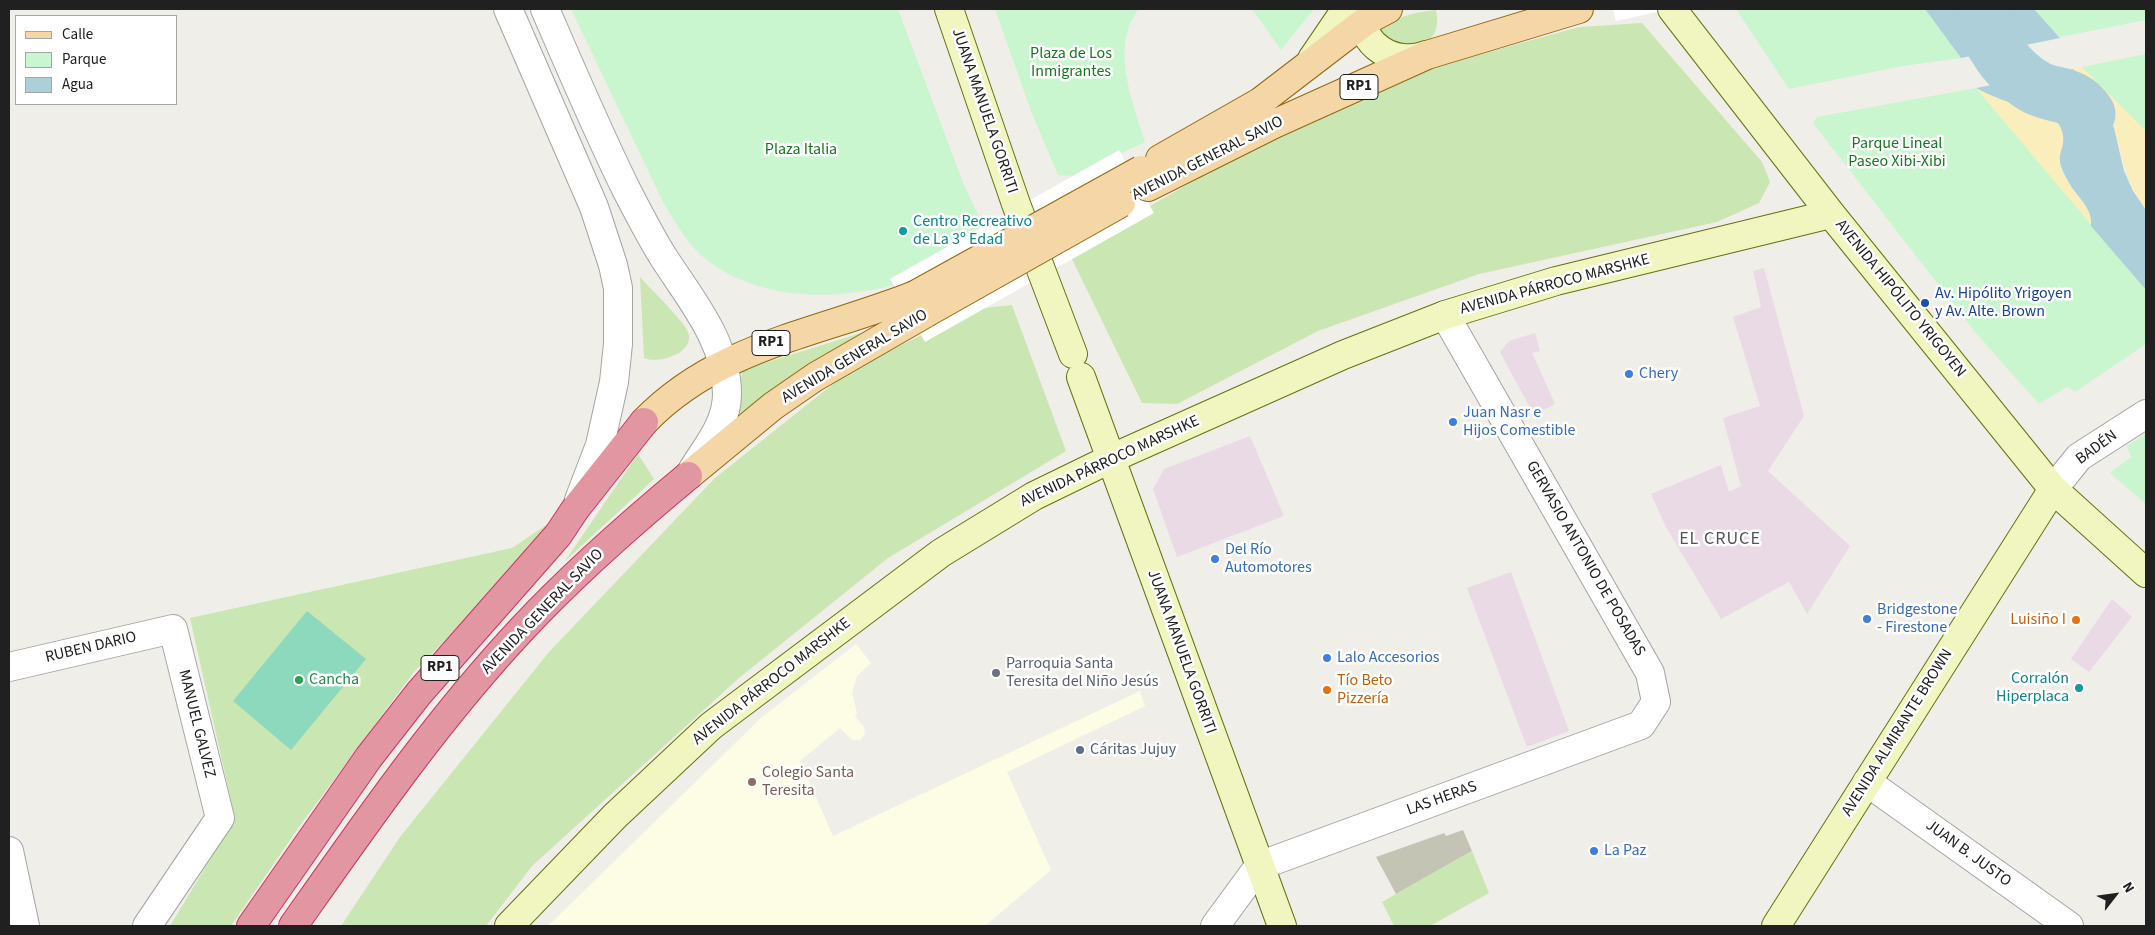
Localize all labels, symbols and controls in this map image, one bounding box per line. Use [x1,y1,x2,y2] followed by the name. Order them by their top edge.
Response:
[15,15,178,105] legend
[62,24,93,45] text: Calle
[947,26,1021,196] street label: JUANA MANUELA GORRITI
[1030,44,1112,82] park label: Plaza de Los Inmigrantes
[62,49,106,70] text: Parque
[62,74,93,95] text: Agua
[1340,74,1378,100] road number: RP1
[1129,113,1287,205] street label: AVENIDA GENERAL SAVIO
[1848,134,1946,172] park label: Parque Lineal Paseo Xibi-Xibi
[765,140,837,160] park label: Plaza Italia
[913,212,1032,250] place label: Centro Recreativo de La 3º Edad
[1831,216,1969,382] street label: AVENIDA HIPÓLITO YRIGOYEN
[897,225,909,237] marker: Centro Recreativo de La 3º Edad
[1458,250,1652,320] street label: AVENIDA PÁRROCO MARSHKE
[1935,284,2072,322] place label: Av. Hipólito Yrigoyen y Av. Alte. Brown
[1919,297,1931,309] marker: Av. Hipólito Yrigoyen y Av. Alte. Brown
[778,306,932,408] street label: AVENIDA GENERAL SAVIO
[752,330,790,356] road number: RP1
[1639,364,1678,384] place label: Chery
[1623,368,1635,380] marker: Chery
[1463,403,1575,441] place label: Juan Nasr e Hijos Comestible
[1017,412,1203,512] street label: AVENIDA PÁRROCO MARSHKE
[1447,416,1459,428] marker: Juan Nasr e Hijos Comestible
[2072,427,2122,469] street label: BADÉN
[1521,458,1649,660] street label: GERVASIO ANTONIO DE POSADAS
[1678,529,1762,551] district label: EL CRUCE
[1225,540,1312,578] place label: Del Río Automotores
[478,545,608,679] street label: AVENIDA GENERAL SAVIO
[1209,553,1221,565] marker: Del Río Automotores
[1142,567,1220,737] street label: JUANA MANUELA GORRITI
[1877,600,1957,638] place label: Bridgestone - Firestone
[2010,610,2066,630] place label: Luisiño I
[1861,613,1873,625] marker: Bridgestone - Firestone
[689,614,855,750] street label: AVENIDA PÁRROCO MARSHKE
[2070,614,2082,626] marker: Luisiño I
[43,628,139,668] street label: RUBEN DARIO
[1839,646,1957,820] street label: AVENIDA ALMIRANTE BROWN
[1337,648,1440,668] place label: Lalo Accesorios
[1321,652,1333,664] marker: Lalo Accesorios
[1006,654,1158,692] place label: Parroquia Santa Teresita del Niño Jesús
[421,656,459,680] road number: RP1
[990,667,1002,679] marker: Parroquia Santa Teresita del Niño Jesús
[173,668,219,780] street label: MANUEL GALVEZ
[1996,669,2069,707] place label: Corralón Hiperplaca
[309,670,359,690] place label: Cancha
[1337,671,1392,709] place label: Tío Beto Pizzería
[293,674,305,686] marker: Cancha
[2073,682,2085,694] marker: Corralón Hiperplaca
[1321,684,1333,696] marker: Tío Beto Pizzería
[1090,740,1176,760] place label: Cáritas Jujuy
[1074,744,1086,756] marker: Cáritas Jujuy
[762,763,854,801] place label: Colegio Santa Teresita
[746,776,758,788] marker: Colegio Santa Teresita
[1404,777,1480,821] street label: LAS HERAS
[1921,816,2015,892] street label: JUAN B. JUSTO
[1604,841,1646,861] place label: La Paz
[1588,845,1600,857] marker: La Paz
[2090,870,2140,920] north arrow
[2117,878,2139,897] text: N

